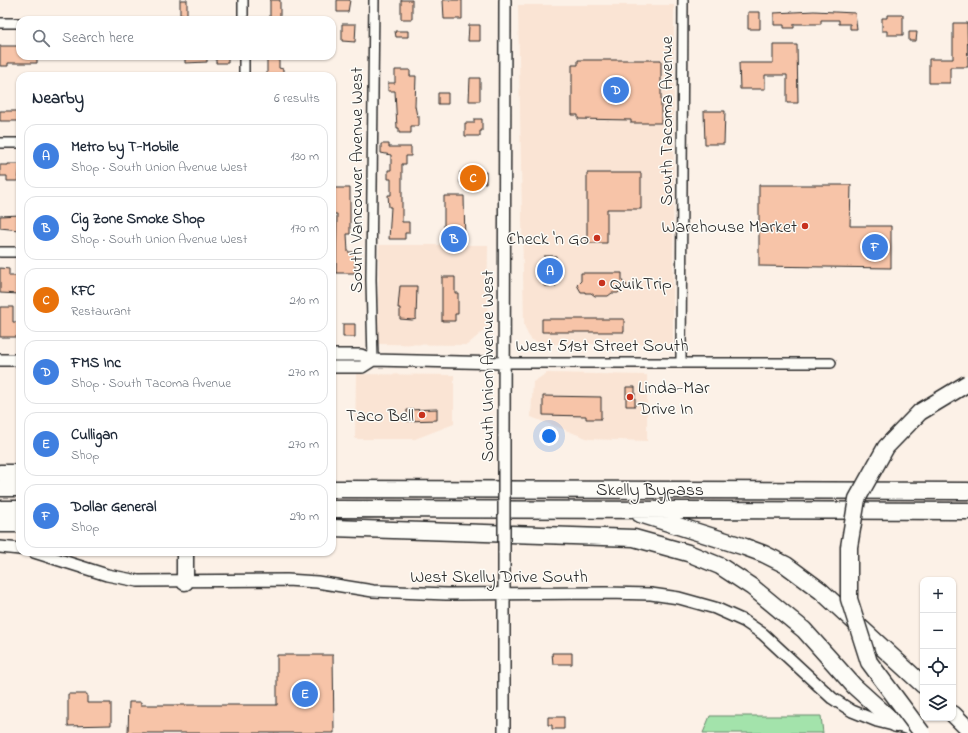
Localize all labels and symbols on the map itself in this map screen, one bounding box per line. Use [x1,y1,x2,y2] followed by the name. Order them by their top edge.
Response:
[655,35,681,206] street label: South Tacoma Avenue
[345,67,371,293] street label: South Vancouver Avenue West
[603,75,629,105] pin: D
[460,163,486,193] pin: C
[662,215,797,241] place label: Warehouse Market
[800,221,810,231] marker: Warehouse Market
[441,224,467,254] pin: B
[506,227,589,253] place label: Check 'n Go
[862,232,888,262] pin: F
[592,233,602,243] marker: Check 'n Go
[537,256,563,286] pin: A
[476,270,502,462] street label: South Union Avenue West
[610,272,672,298] place label: QuikTrip
[597,278,607,288] marker: QuikTrip
[515,334,689,360] street label: West 51st Street South
[637,376,710,423] place label: Linda-Mar Drive In
[625,392,635,402] marker: Linda-Mar Drive In
[346,404,414,430] place label: Taco Bell
[417,410,427,420] marker: Taco Bell
[539,426,559,446] your location
[596,478,704,504] street label: Skelly Bypass
[410,565,588,591] street label: West Skelly Drive South
[292,679,318,709] pin: E

